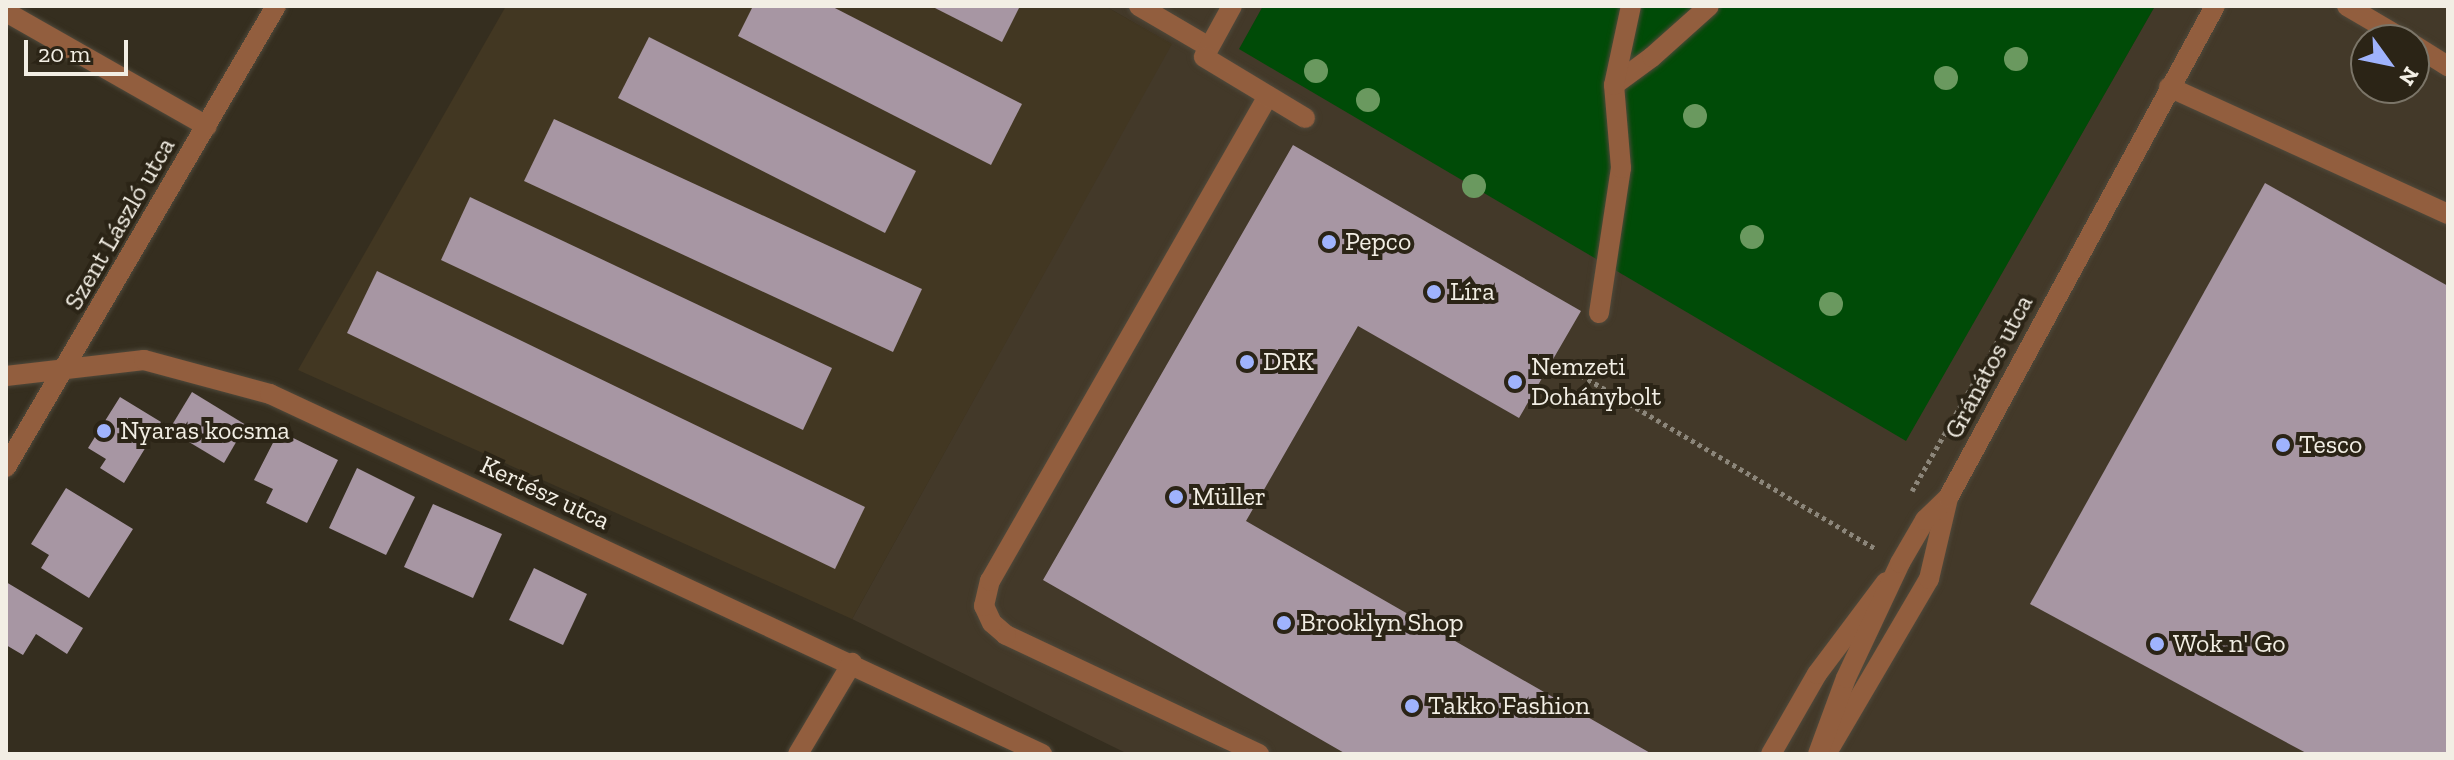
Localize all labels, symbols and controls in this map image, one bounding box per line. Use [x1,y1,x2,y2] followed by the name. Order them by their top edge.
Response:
[28,24,132,74] scale bar
[2350,24,2430,104] north arrow
[38,39,90,68] text: 20 m
[2393,62,2425,91] text: N
[58,132,182,316] street label: Szent László utca
[1345,226,1411,258] place label: Pepco
[1320,233,1338,251] marker: Pepco
[1450,276,1495,308] place label: Líra
[1425,283,1443,301] marker: Líra
[1938,290,2040,444] street label: Gránátos utca
[1263,346,1314,378] place label: DRK
[1531,351,1661,412] place label: Nemzeti Dohánybolt
[1238,353,1256,371] marker: DRK
[1506,373,1524,391] marker: Nemzeti Dohánybolt
[120,415,290,447] place label: Nyaras kocsma
[95,422,113,440] marker: Nyaras kocsma
[2299,429,2362,461] place label: Tesco
[2274,436,2292,454] marker: Tesco
[475,449,615,537] street label: Kertész utca
[1192,481,1266,513] place label: Müller
[1167,488,1185,506] marker: Müller
[1300,607,1464,639] place label: Brooklyn Shop
[1275,614,1293,632] marker: Brooklyn Shop
[2173,628,2286,660] place label: Wok n' Go
[2148,635,2166,653] marker: Wok n' Go
[1428,690,1590,722] place label: Takko Fashion
[1403,697,1421,715] marker: Takko Fashion

